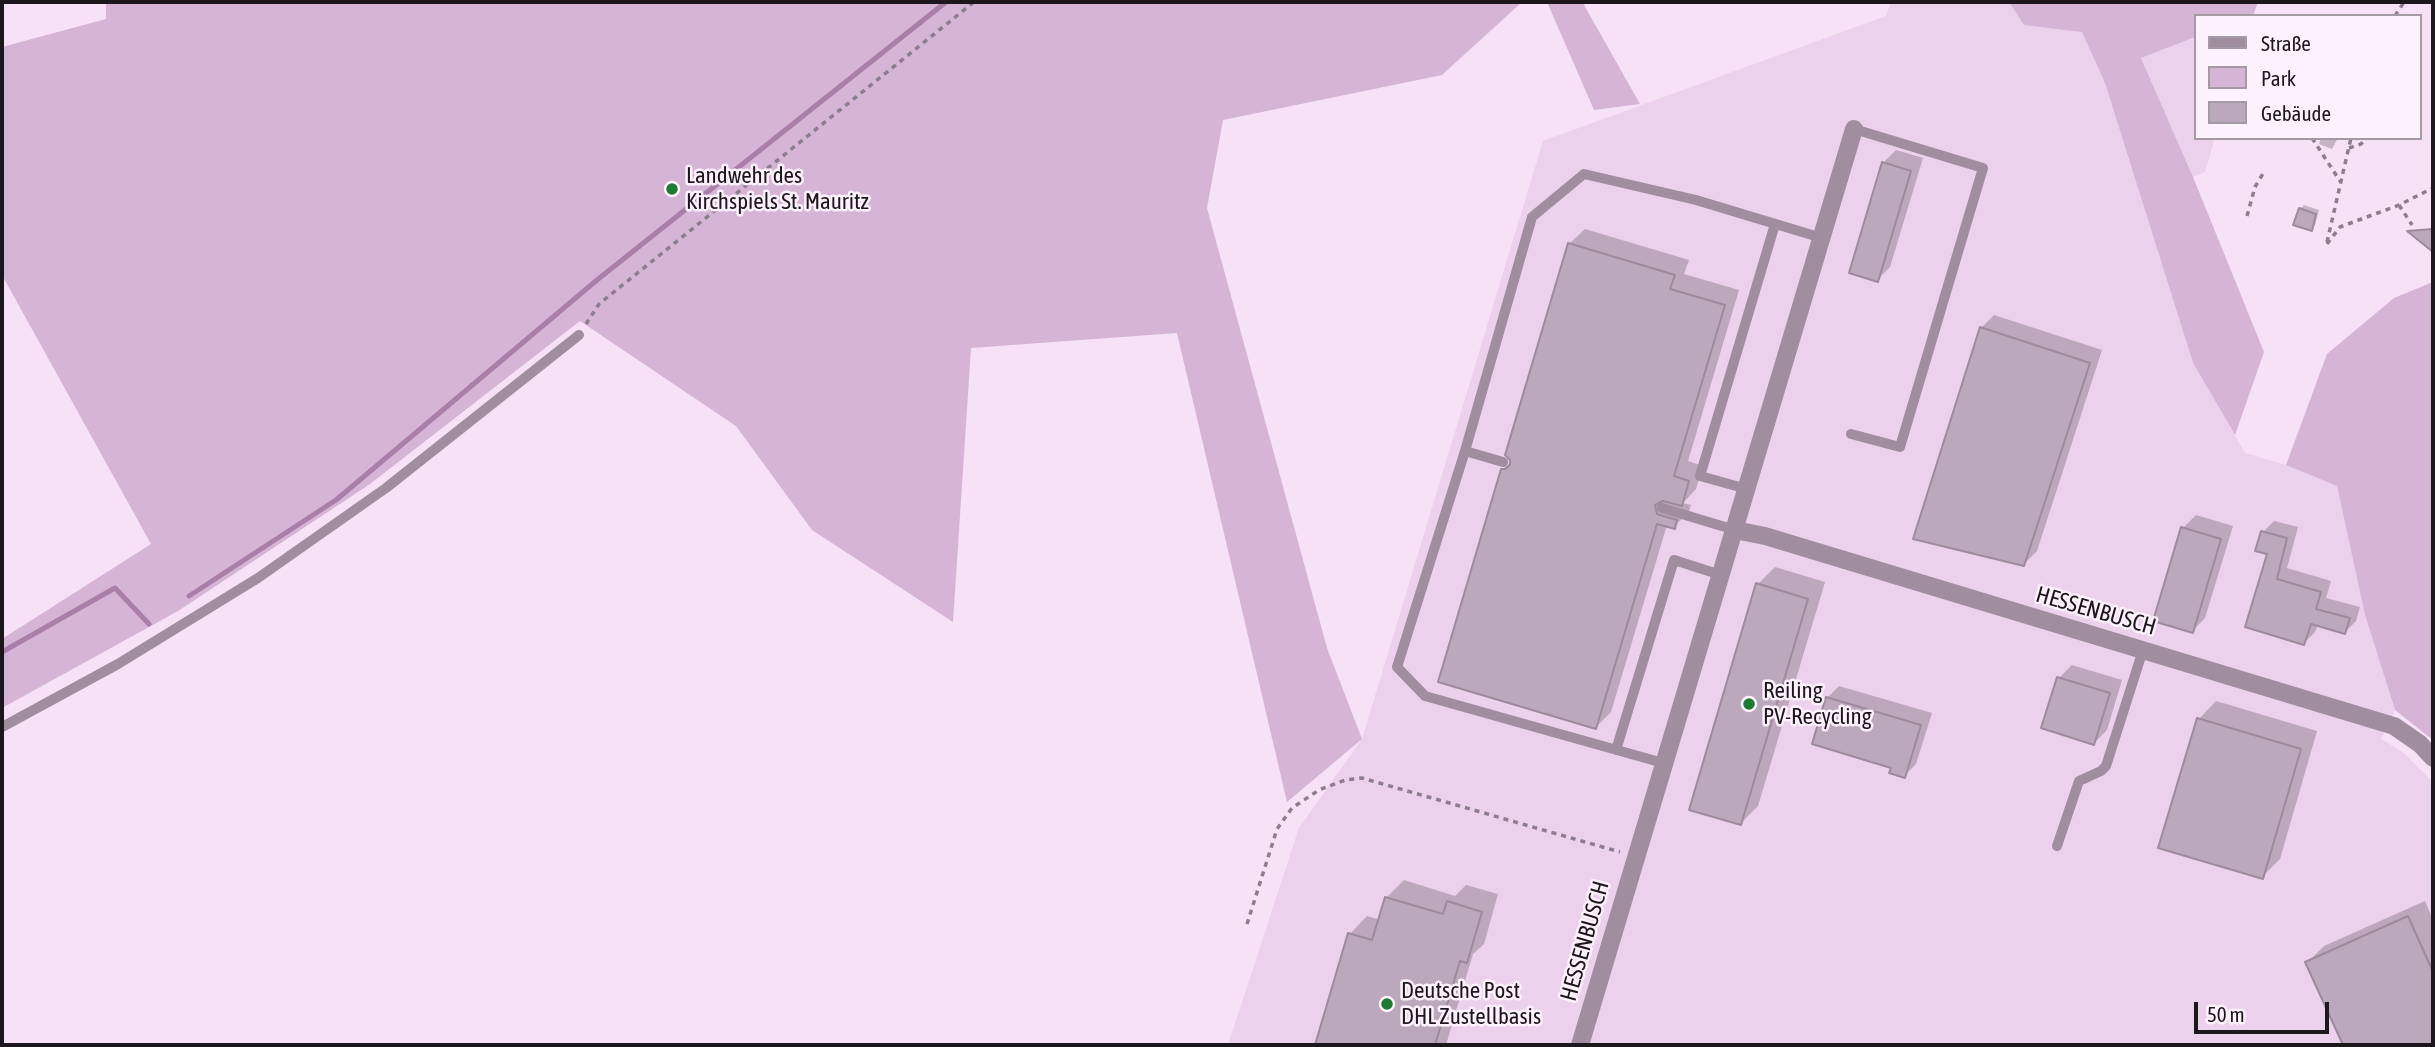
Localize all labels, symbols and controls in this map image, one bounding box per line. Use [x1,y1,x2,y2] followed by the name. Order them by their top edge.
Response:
[2194,14,2421,140] legend
[2261,31,2311,55] text: Straße
[2261,66,2296,90] text: Park
[2261,101,2331,125] text: Gebäude
[686,162,869,216] place label: Landwehr des Kirchspiels St. Mauritz
[664,181,680,197] marker: Landwehr des Kirchspiels St. Mauritz
[2033,581,2159,641] street label: HESSENBUSCH
[1763,677,1872,731] place label: Reiling PV-Recycling
[1741,696,1757,712] marker: Reiling PV-Recycling
[1555,878,1615,1004] street label: HESSENBUSCH
[1401,977,1541,1031] place label: Deutsche Post DHL Zustellbasis
[2197,988,2332,1032] scale bar
[1379,996,1395,1012] marker: Deutsche Post DHL Zustellbasis
[2207,1002,2245,1026] text: 50 m

